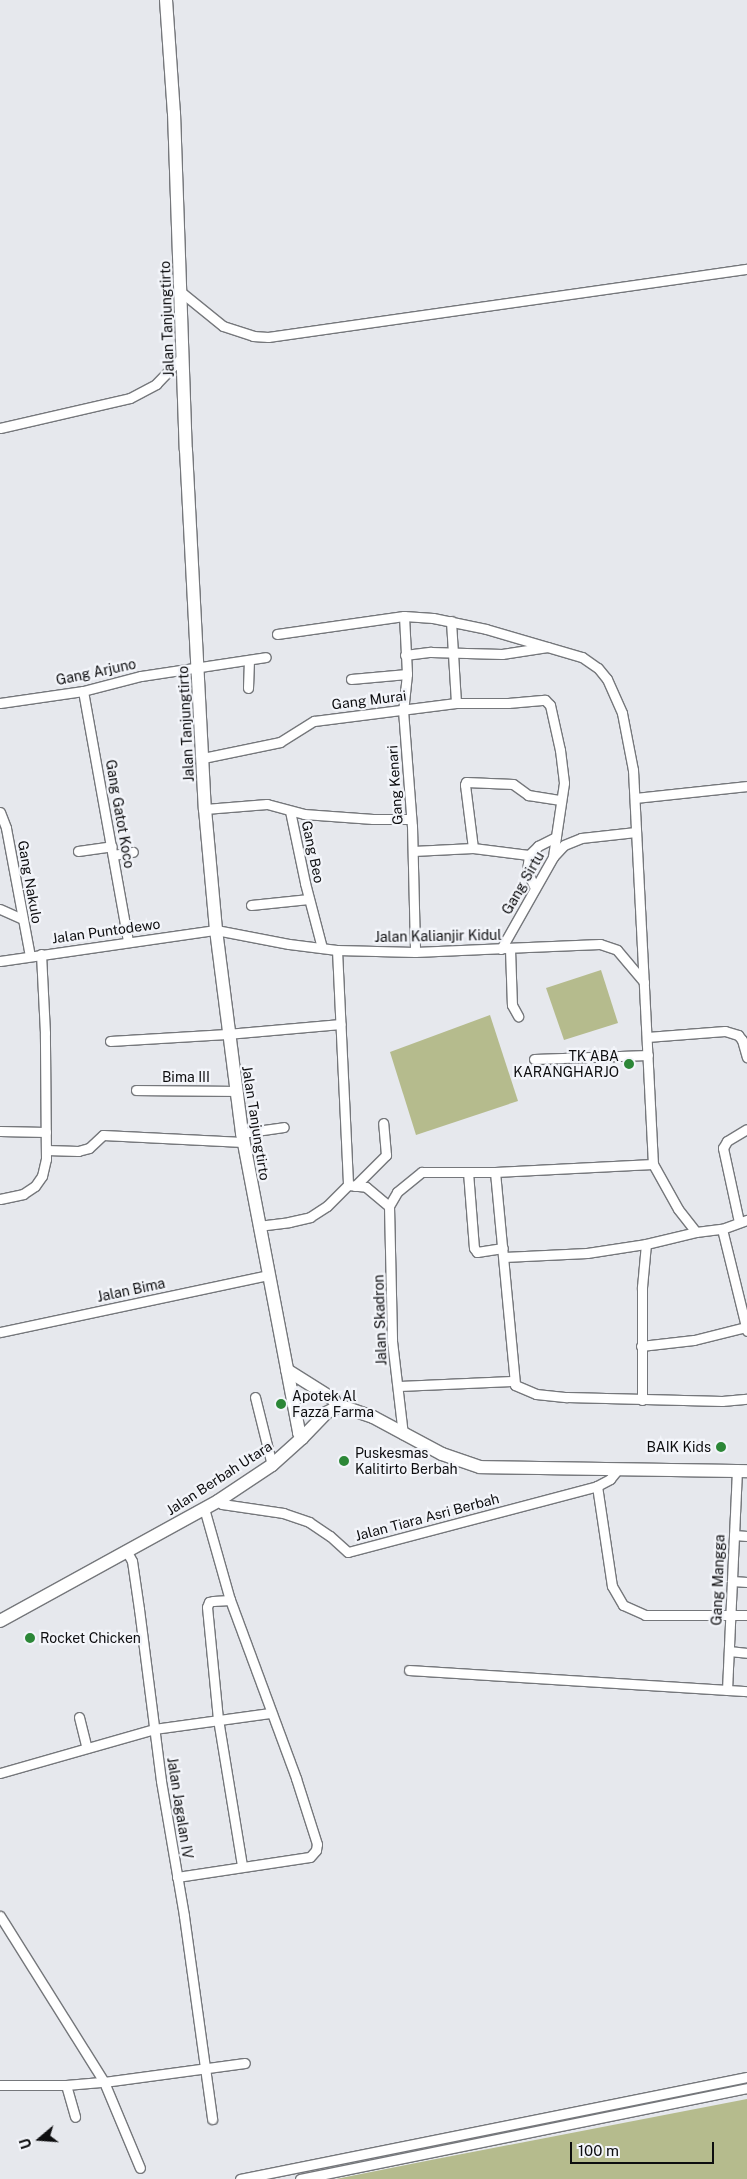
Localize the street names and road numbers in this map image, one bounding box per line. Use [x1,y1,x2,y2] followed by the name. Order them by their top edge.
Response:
[157,261,177,377] street label: Jalan Tanjungtirto
[54,655,138,689] street label: Gang Arjuno
[175,666,197,782] street label: Jalan Tanjungtirto
[331,687,407,713] street label: Gang Murai
[384,745,406,825] street label: Gang Kenari
[102,758,138,870] street label: Gang Gatot Koco
[298,819,328,885] street label: Gang Beo
[14,839,46,925] street label: Gang Nakulo
[498,849,548,917] street label: Gang Sirtu
[51,915,161,947] street label: Jalan Puntodewo
[374,926,502,946] street label: Jalan Kalianjir Kidul
[239,1064,273,1182] street label: Jalan Tanjungtirto
[162,1069,210,1085] street label: Bima III
[370,1274,390,1366] street label: Jalan Skadron
[95,1275,167,1305] street label: Jalan Bima
[163,1437,275,1519] street label: Jalan Berbah Utara
[353,1490,501,1544] street label: Jalan Tiara Asri Berbah
[708,1534,728,1626] street label: Gang Mangga
[164,1756,196,1860] street label: Jalan Jagalan IV

